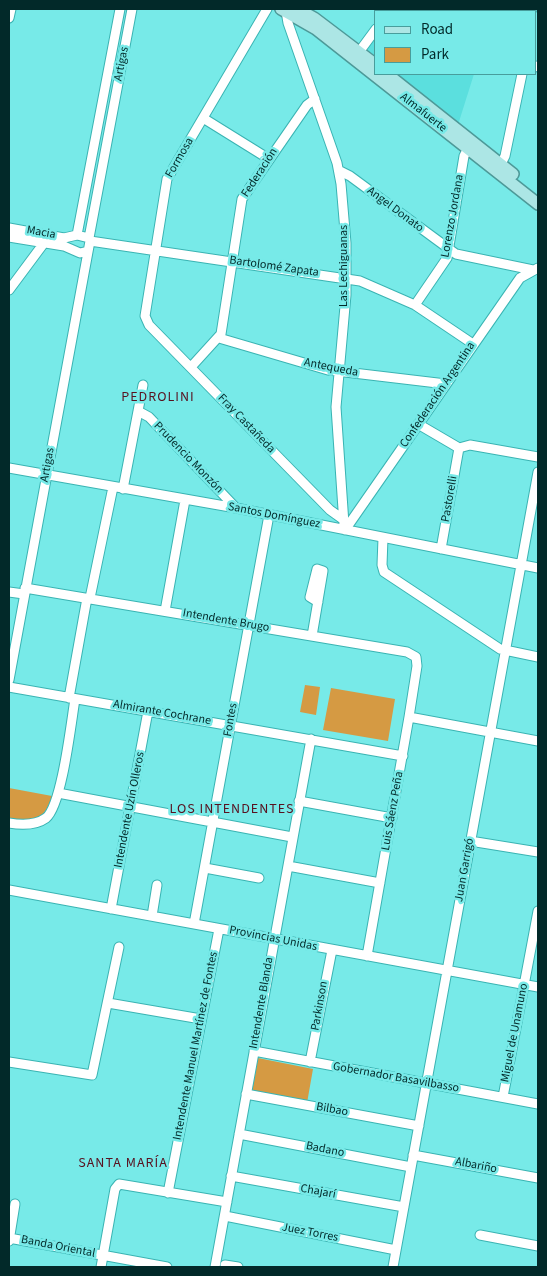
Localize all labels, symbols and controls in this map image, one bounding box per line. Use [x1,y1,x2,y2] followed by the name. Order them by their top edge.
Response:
[374,10,537,75] legend
[421,19,453,40] text: Road
[421,44,449,65] text: Park
[112,46,132,82] street label: Artigas
[397,90,449,136] street label: Almafuerte
[163,135,197,181] street label: Formosa
[239,146,281,200] street label: Federación
[439,173,467,259] street label: Lorenzo Jordana
[364,184,426,236] street label: Angel Donato
[25,223,57,243] street label: Macia
[337,225,351,307] street label: Las Lechiguanas
[228,254,320,280] street label: Bartolomé Zapata
[397,339,479,451] street label: Confederación Argentina
[303,356,359,380] street label: Antequeda
[120,390,196,406] district label: PEDROLINI
[214,392,278,456] street label: Fray Castañeda
[150,419,226,497] street label: Prudencio Monzón
[38,447,58,483] street label: Artigas
[439,475,461,523] street label: Pastorelli
[227,500,321,532] street label: Santos Domínguez
[182,606,270,636] street label: Intendente Brugo
[112,697,212,729] street label: Almirante Cochrane
[221,702,241,738] street label: Fontes
[112,751,148,869] street label: Intendente Uzín Olleros
[379,770,407,852] street label: Luis Sáenz Peña
[168,802,296,818] district label: LOS INTENDENTES
[452,837,478,903] street label: Juan Garrigó
[228,923,318,955] street label: Provincias Unidas
[171,951,221,1141] street label: Intendente Manuel Martínez de Fontes
[247,956,277,1050] street label: Intendente Blanda
[309,980,331,1032] street label: Parkinson
[498,982,532,1084] street label: Miguel de Unamuno
[332,1060,460,1096] street label: Gobernador Basavilbasso
[315,1100,349,1120] street label: Bilbao
[305,1139,345,1161] street label: Badano
[454,1155,498,1177] street label: Albariño
[77,1156,169,1172] district label: SANTA MARÍA
[299,1182,337,1202] street label: Chajarí
[281,1220,339,1246] street label: Juez Torres
[20,1233,96,1261] street label: Banda Oriental

